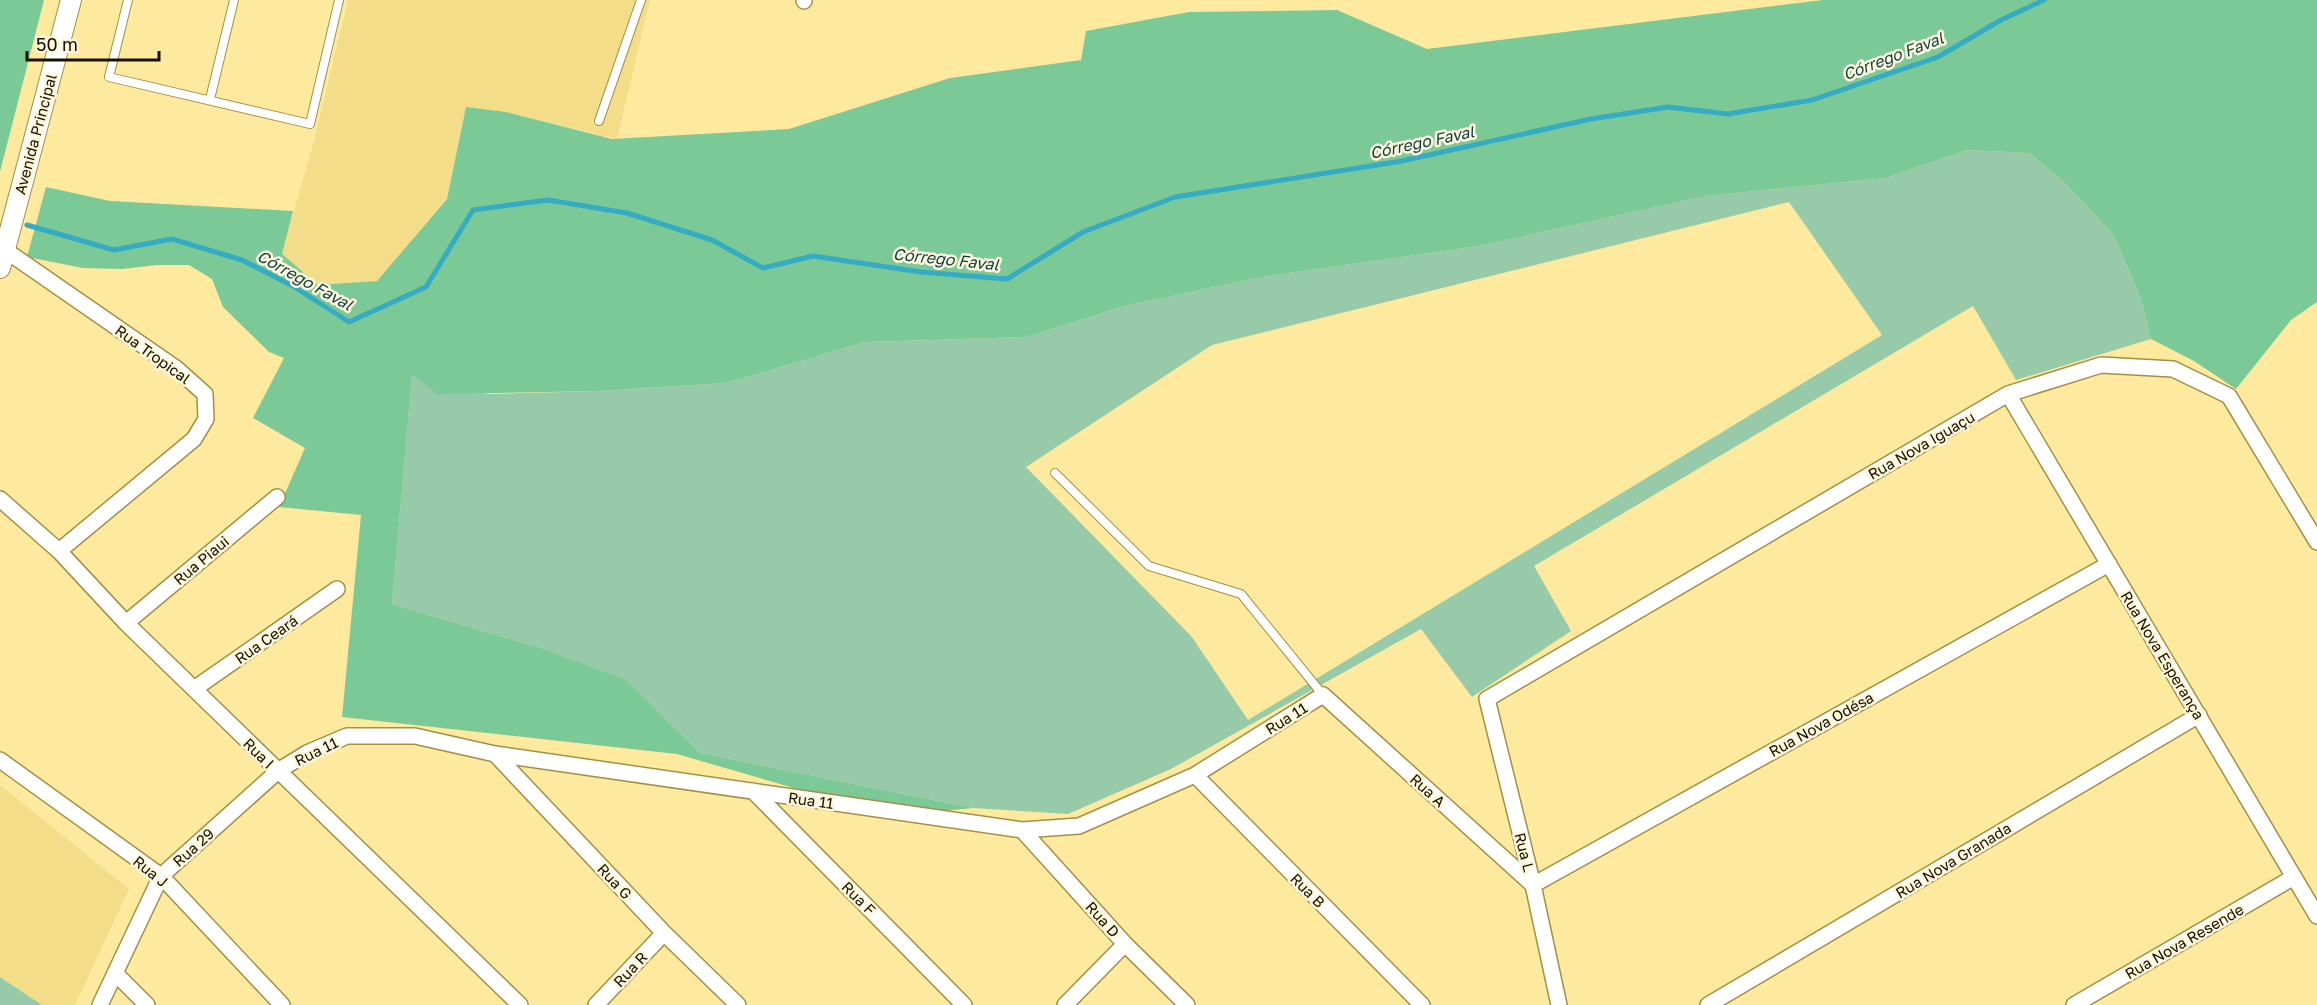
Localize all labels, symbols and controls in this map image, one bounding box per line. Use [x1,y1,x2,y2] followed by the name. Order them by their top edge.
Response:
[27,24,159,62] scale bar
[1840,27,1947,84] water label: Córrego Faval
[36,33,78,55] text: 50 m
[10,71,60,196] street label: Avenida Principal
[1368,121,1477,163] water label: Córrego Faval
[892,244,1001,275] water label: Córrego Faval
[254,246,357,315] water label: Córrego Faval
[112,321,194,387] street label: Rua Tropical
[1864,407,1978,483] street label: Rua Nova Iguaçu
[170,532,232,588] street label: Rua Piaui
[2118,588,2208,722] street label: Rua Nova Esperança
[231,611,301,667] street label: Rua Ceará
[1765,688,1877,760] street label: Rua Nova Odésa
[1262,698,1310,738] street label: Rua 11
[291,733,341,769] street label: Rua 11
[240,734,278,772] street label: Rua I
[1407,770,1449,810] street label: Rua A
[787,788,835,812] street label: Rua 11
[1892,818,2014,902] street label: Rua Nova Granada
[169,824,217,870] street label: Rua 29
[1511,831,1539,874] street label: Rua L
[130,852,172,890] street label: Rua J
[594,860,636,902] street label: Rua G
[1287,869,1329,911] street label: Rua B
[838,877,880,919] street label: Rua F
[1082,897,1124,941] street label: Rua D
[2121,900,2247,982] street label: Rua Nova Resende
[609,948,651,990] street label: Rua R

